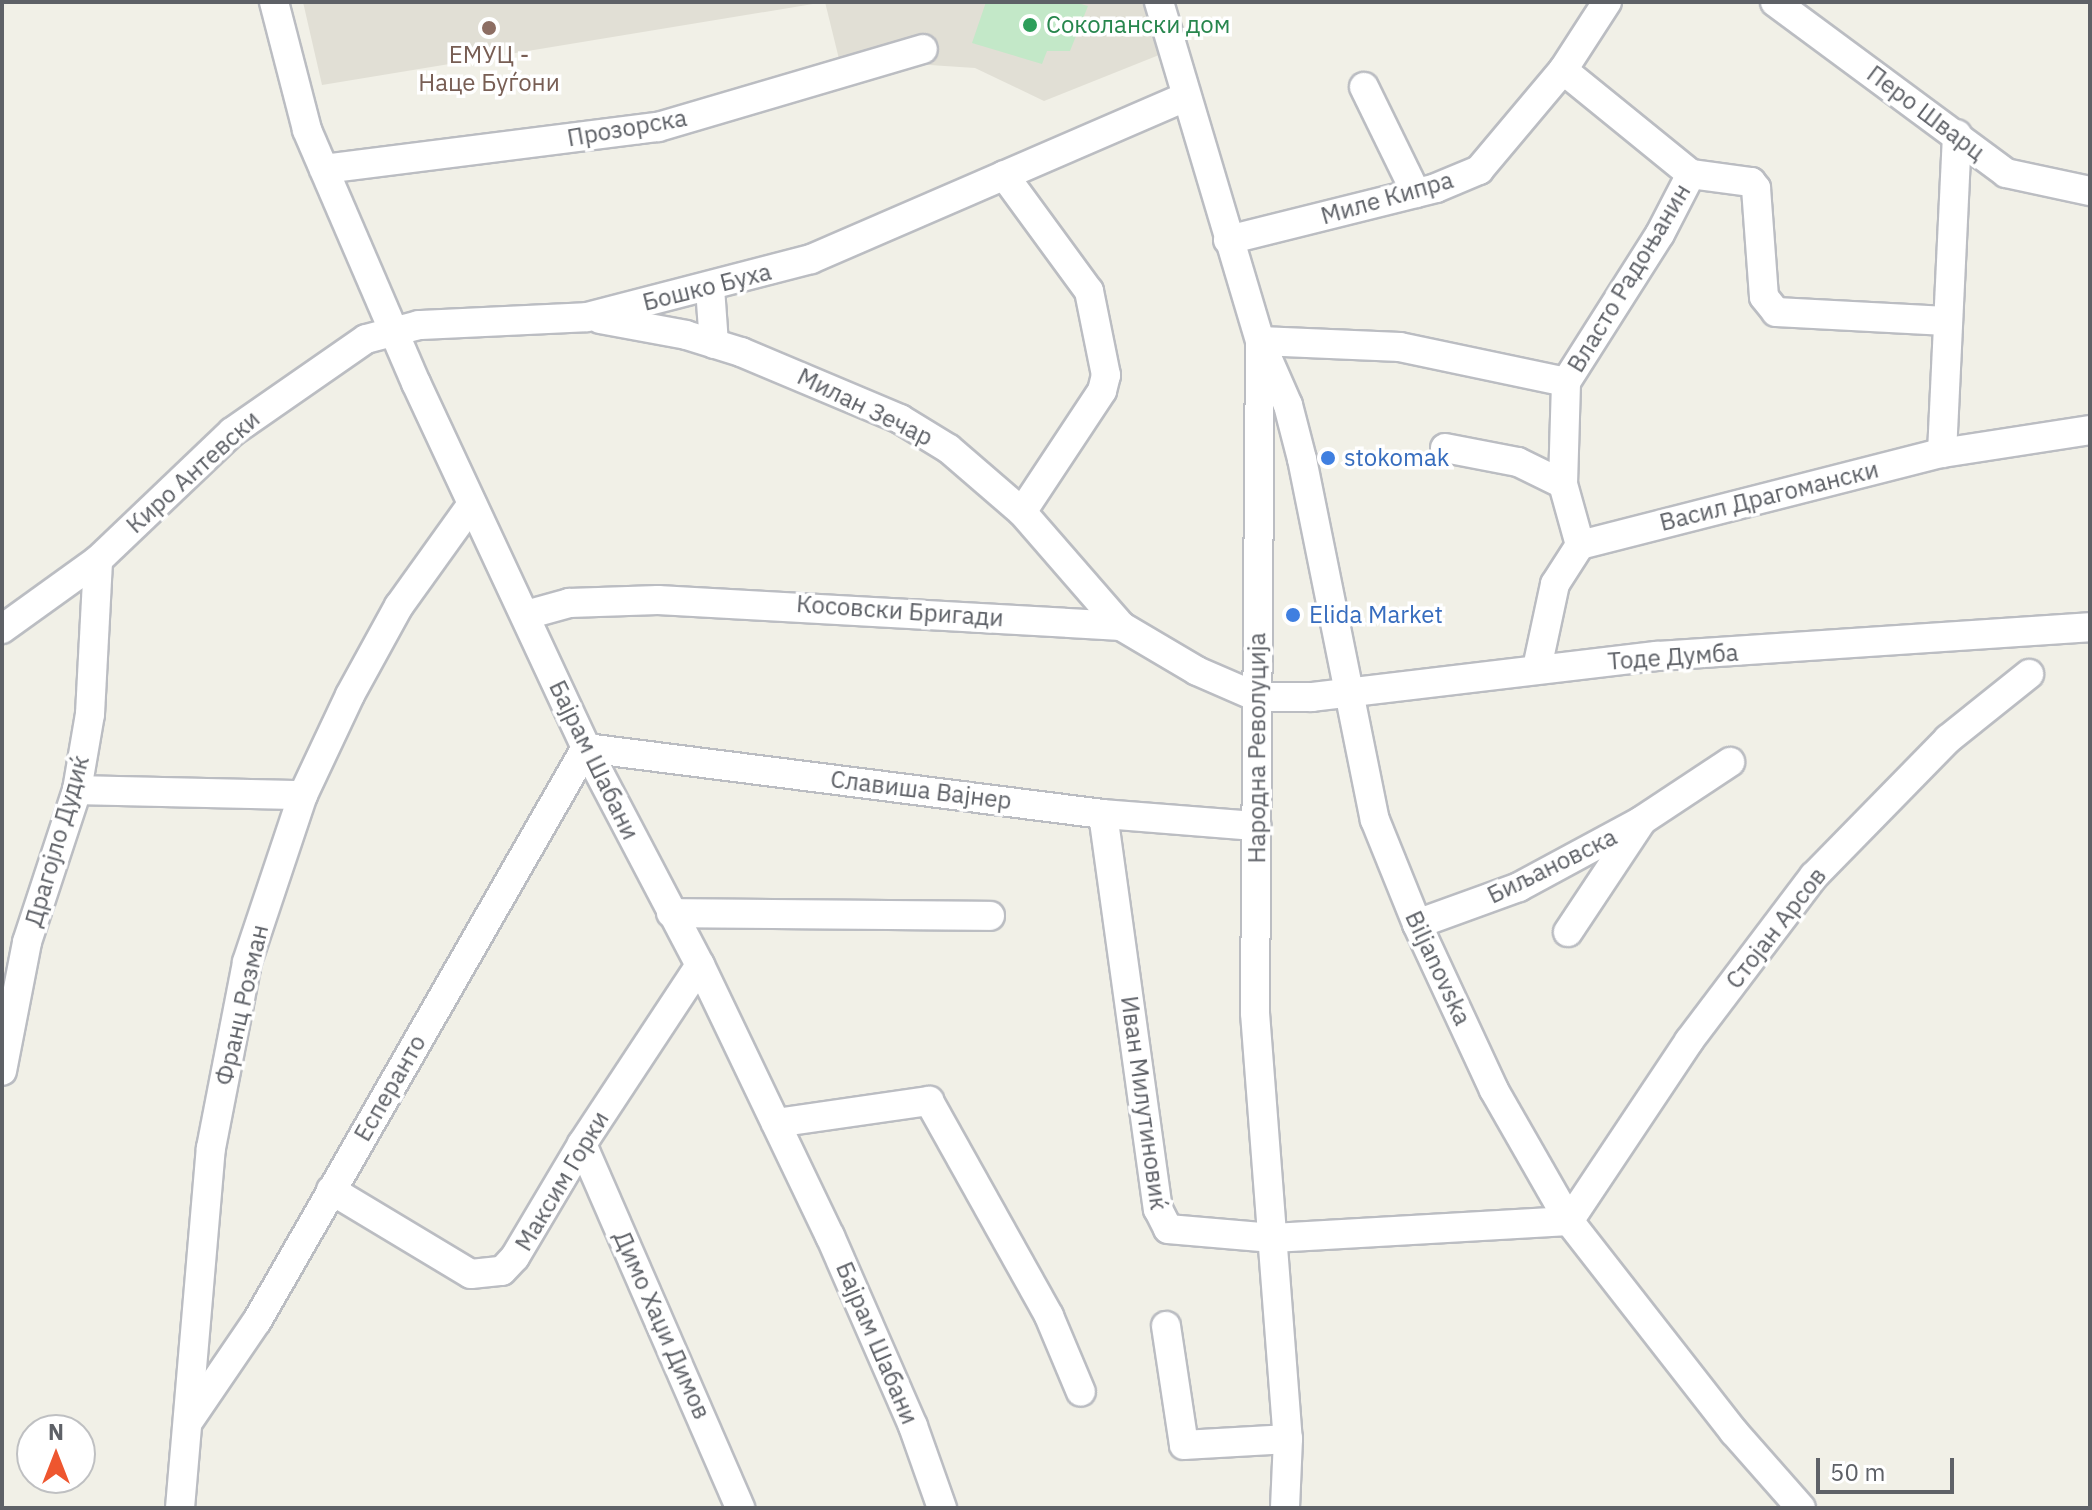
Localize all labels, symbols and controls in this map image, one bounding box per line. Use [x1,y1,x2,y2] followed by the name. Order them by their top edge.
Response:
[1046,11,1231,39] place label: Соколански дом
[1021,16,1039,34] marker: Соколански дом
[480,19,498,37] marker: ЕМУЦ - Наце Буѓони
[418,41,560,97] place label: ЕМУЦ - Наце Буѓони
[1861,59,1991,167] street label: Перо Шварц
[565,103,689,153] street label: Прозорска
[1318,165,1456,231] street label: Миле Кипра
[1561,179,1697,377] street label: Власто Радоњанин
[640,257,774,317] street label: Бошко Буха
[793,362,937,452] street label: Милан Зечар
[120,405,266,539] street label: Киро Антевски
[1344,444,1449,472] place label: stokomak
[1319,449,1337,467] marker: stokomak
[1657,455,1881,537] street label: Васил Драгомански
[795,589,1005,633] street label: Косовски Бригади
[1309,601,1443,629] place label: Elida Market
[1284,606,1302,624] marker: Elida Market
[1243,633,1271,863] street label: Народна Револуција
[1607,638,1739,676] street label: Тоде Думба
[543,676,645,844] street label: Бајрам Шабани
[19,752,95,930] street label: Драгојло Дудиќ
[829,765,1013,815] street label: Славиша Вајнер
[1483,822,1621,910] street label: Биљановска
[1720,862,1832,994] street label: Стојан Арсов
[1399,906,1477,1030] street label: Biljanovska
[210,922,274,1088] street label: Франц Розман
[1115,994,1173,1212] street label: Иван Милутиновиќ
[348,1030,432,1146] street label: Есперанто
[509,1106,615,1256] street label: Максим Горки
[608,1226,716,1424] street label: Димо Хаџи Димов
[830,1257,924,1429] street label: Бајрам Шабани
[16,1414,96,1494] north arrow
[48,1417,64,1446] text: N
[1820,1442,1958,1492] scale bar
[1830,1456,1885,1488] text: 50 m

